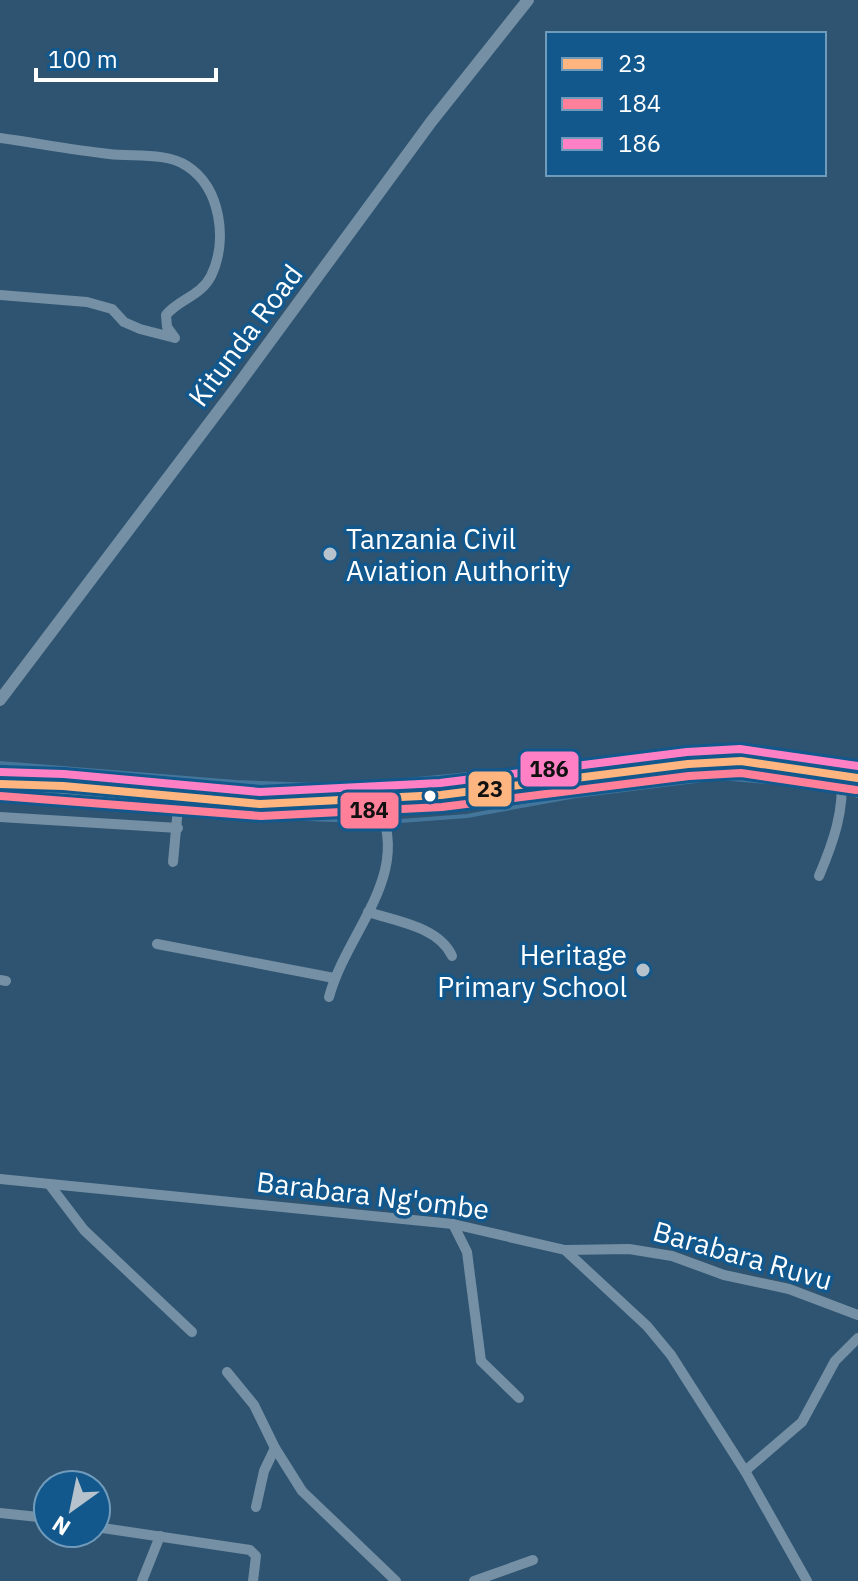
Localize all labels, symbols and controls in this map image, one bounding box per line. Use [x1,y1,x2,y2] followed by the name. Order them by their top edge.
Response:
[36,32,216,82] scale bar
[546,32,826,176] legend
[48,43,118,75] text: 100 m
[618,47,647,79] text: 23
[618,87,661,119] text: 184
[618,127,661,159] text: 186
[180,257,310,413] street label: Kitunda Road
[346,520,571,589] place label: Tanzania Civil Aviation Authority
[321,545,339,563] marker: Tanzania Civil Aviation Authority
[519,750,580,788] line badge: 186
[529,754,569,783] text: 186
[467,770,513,808] line badge: 23
[477,774,503,803] text: 23
[422,788,438,804] unlabelled marker
[339,791,400,830] line badge: 184
[349,795,389,824] text: 184
[437,936,627,1005] place label: Heritage Primary School
[634,961,652,979] marker: Heritage Primary School
[255,1162,491,1228] street label: Barabara Ng'ombe
[649,1212,837,1298] street label: Barabara Ruvu
[32,1469,112,1549] north arrow
[46,1510,75,1543] text: N

